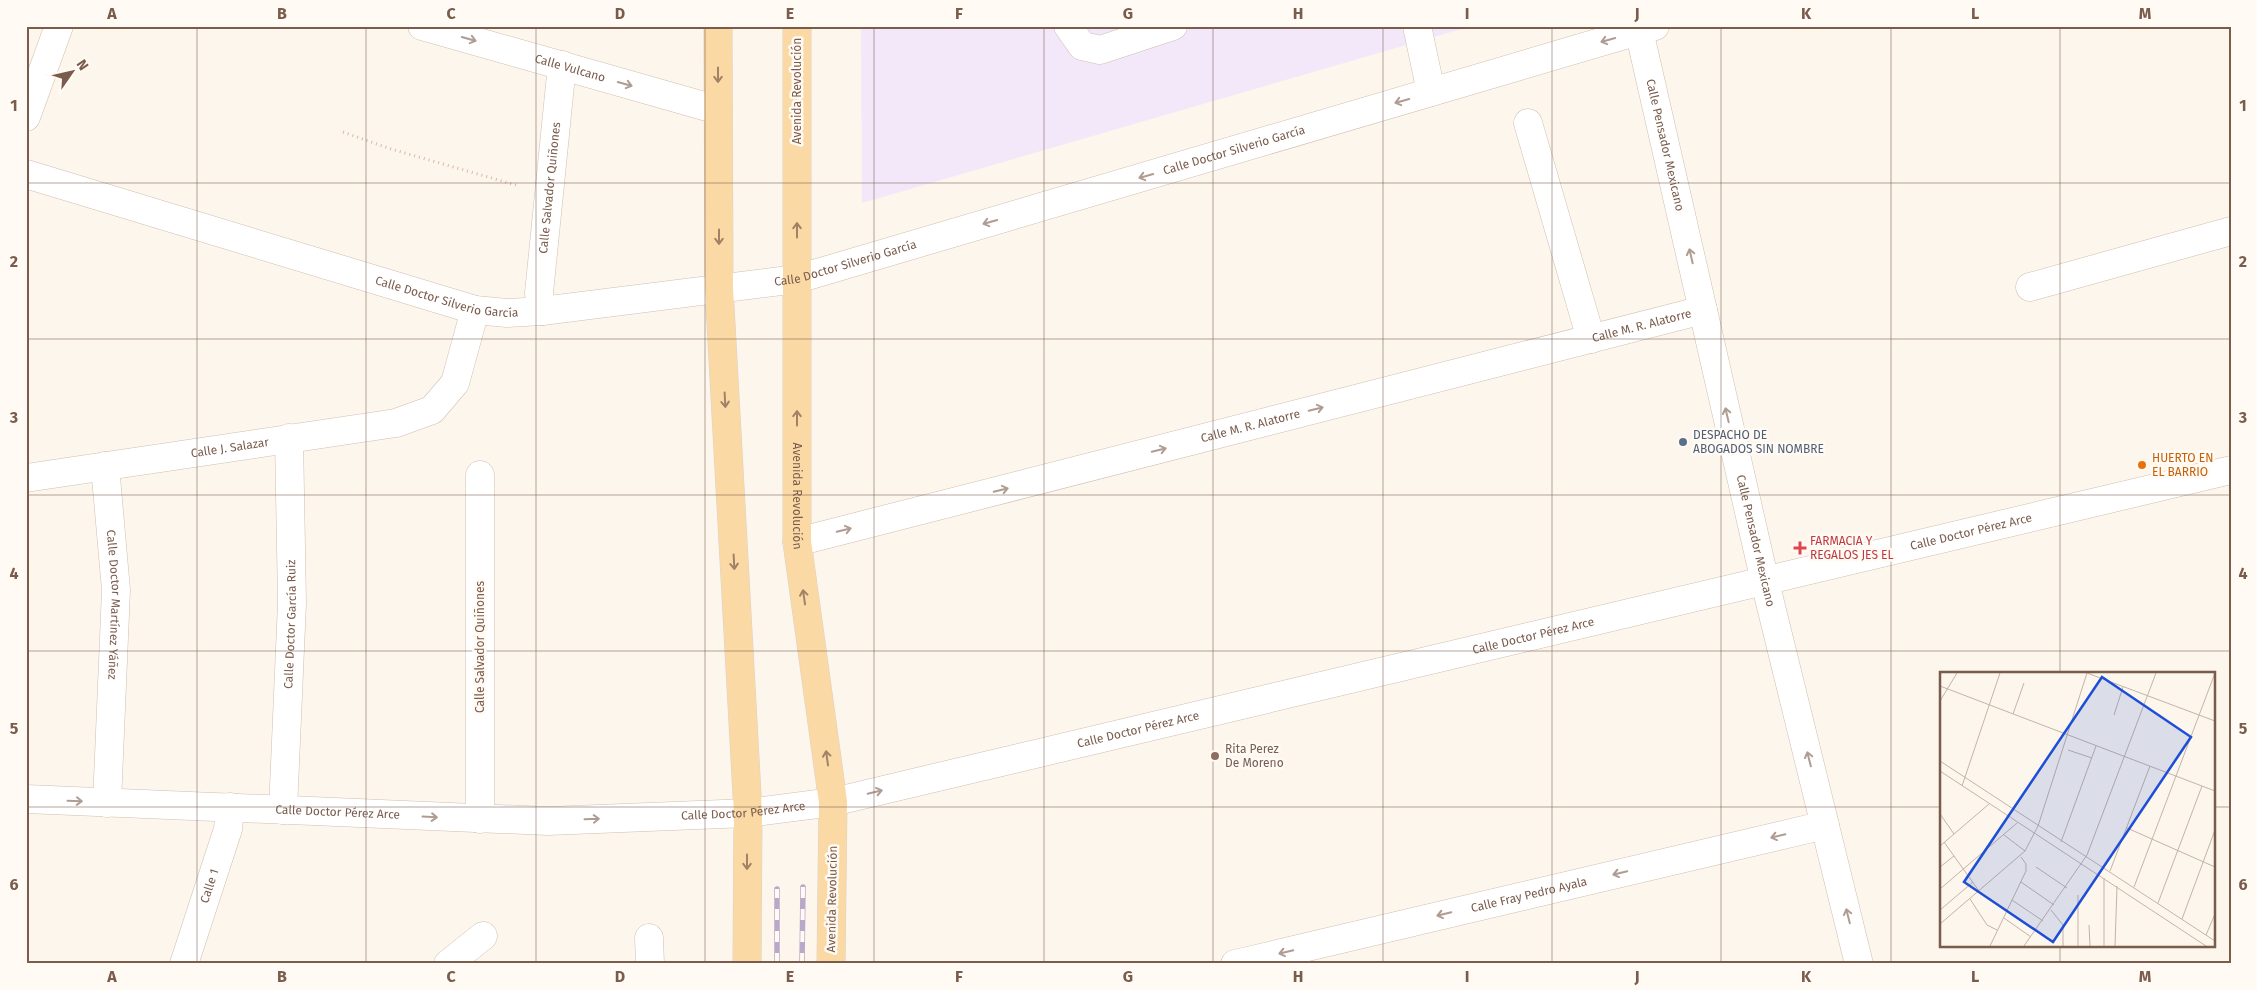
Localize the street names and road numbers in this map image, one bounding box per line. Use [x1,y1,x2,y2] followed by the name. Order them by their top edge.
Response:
[790,38,804,144] street label: Avenida Revolución
[533,51,607,85] street label: Calle Vulcano
[1643,77,1687,212] street label: Calle Pensador Mexicano
[536,121,563,254] street label: Calle Salvador Quiñones
[1161,123,1307,178] street label: Calle Doctor Silverio García
[773,237,918,289] street label: Calle Doctor Silverio García
[374,273,519,320] street label: Calle Doctor Silverio García
[1591,306,1693,345] street label: Calle M. R. Alatorre
[1199,406,1302,445] street label: Calle M. R. Alatorre
[190,435,270,460] street label: Calle J. Salazar
[790,443,805,550] street label: Avenida Revolución
[1734,473,1778,608] street label: Calle Pensador Mexicano
[1909,511,2033,553] street label: Calle Doctor Pérez Arce
[104,529,123,680] street label: Calle Doctor Martínez Yáñez
[281,559,299,689] street label: Calle Doctor García Ruiz
[473,581,487,713] street label: Calle Salvador Quiñones
[1471,614,1596,657] street label: Calle Doctor Pérez Arce
[1076,708,1201,751] street label: Calle Doctor Pérez Arce
[681,799,806,823] street label: Calle Doctor Pérez Arce
[275,803,400,822] street label: Calle Doctor Pérez Arce
[824,846,840,952] street label: Avenida Revolución
[197,867,221,905] street label: Calle 1
[1470,874,1588,915] street label: Calle Fray Pedro Ayala

